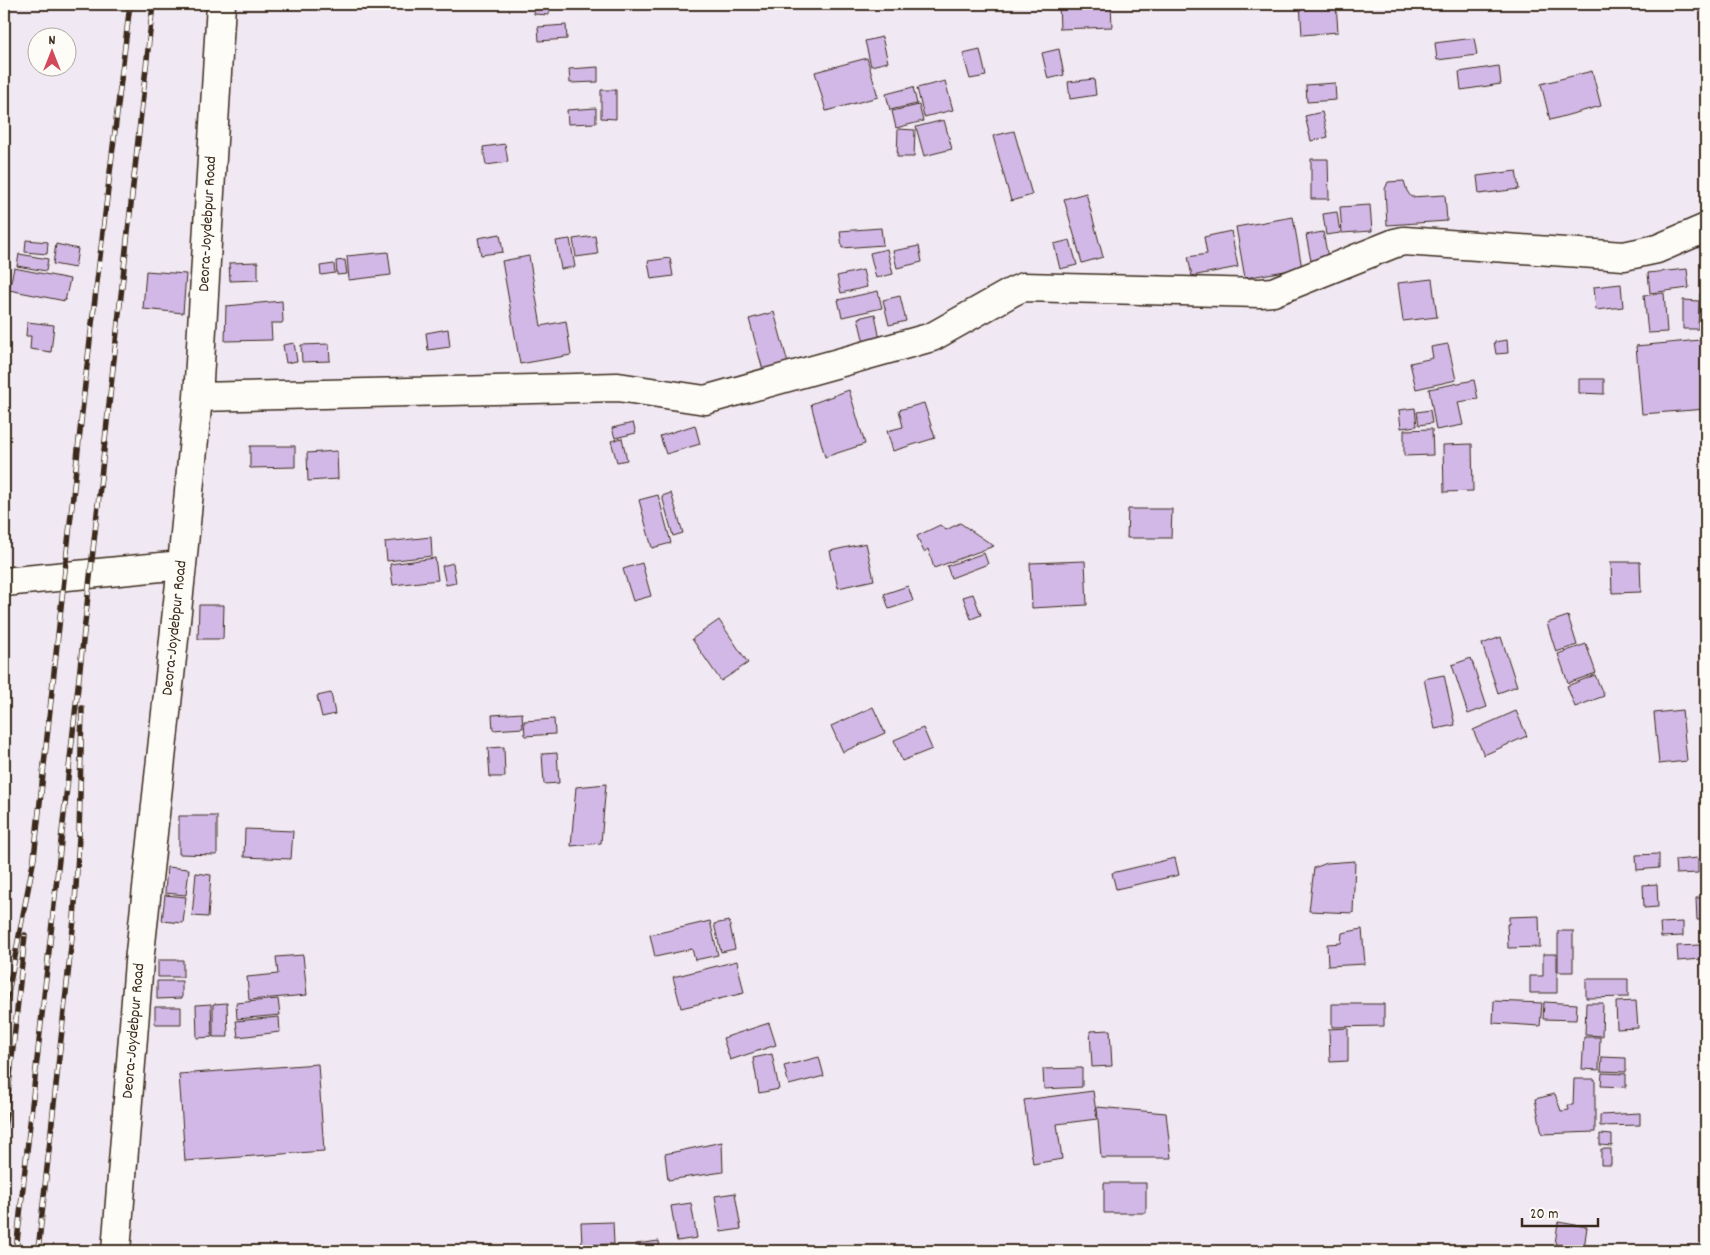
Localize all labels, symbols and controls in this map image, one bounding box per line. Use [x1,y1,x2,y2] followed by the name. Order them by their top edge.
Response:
[28,28,78,78] north arrow
[49,31,56,51] text: N
[193,155,223,293] street label: Deora-Joydebpur Road
[156,559,194,697] street label: Deora-Joydebpur Road
[117,962,151,1100] street label: Deora-Joydebpur Road
[1522,1195,1599,1227] scale bar
[1530,1204,1558,1226] text: 20 m

